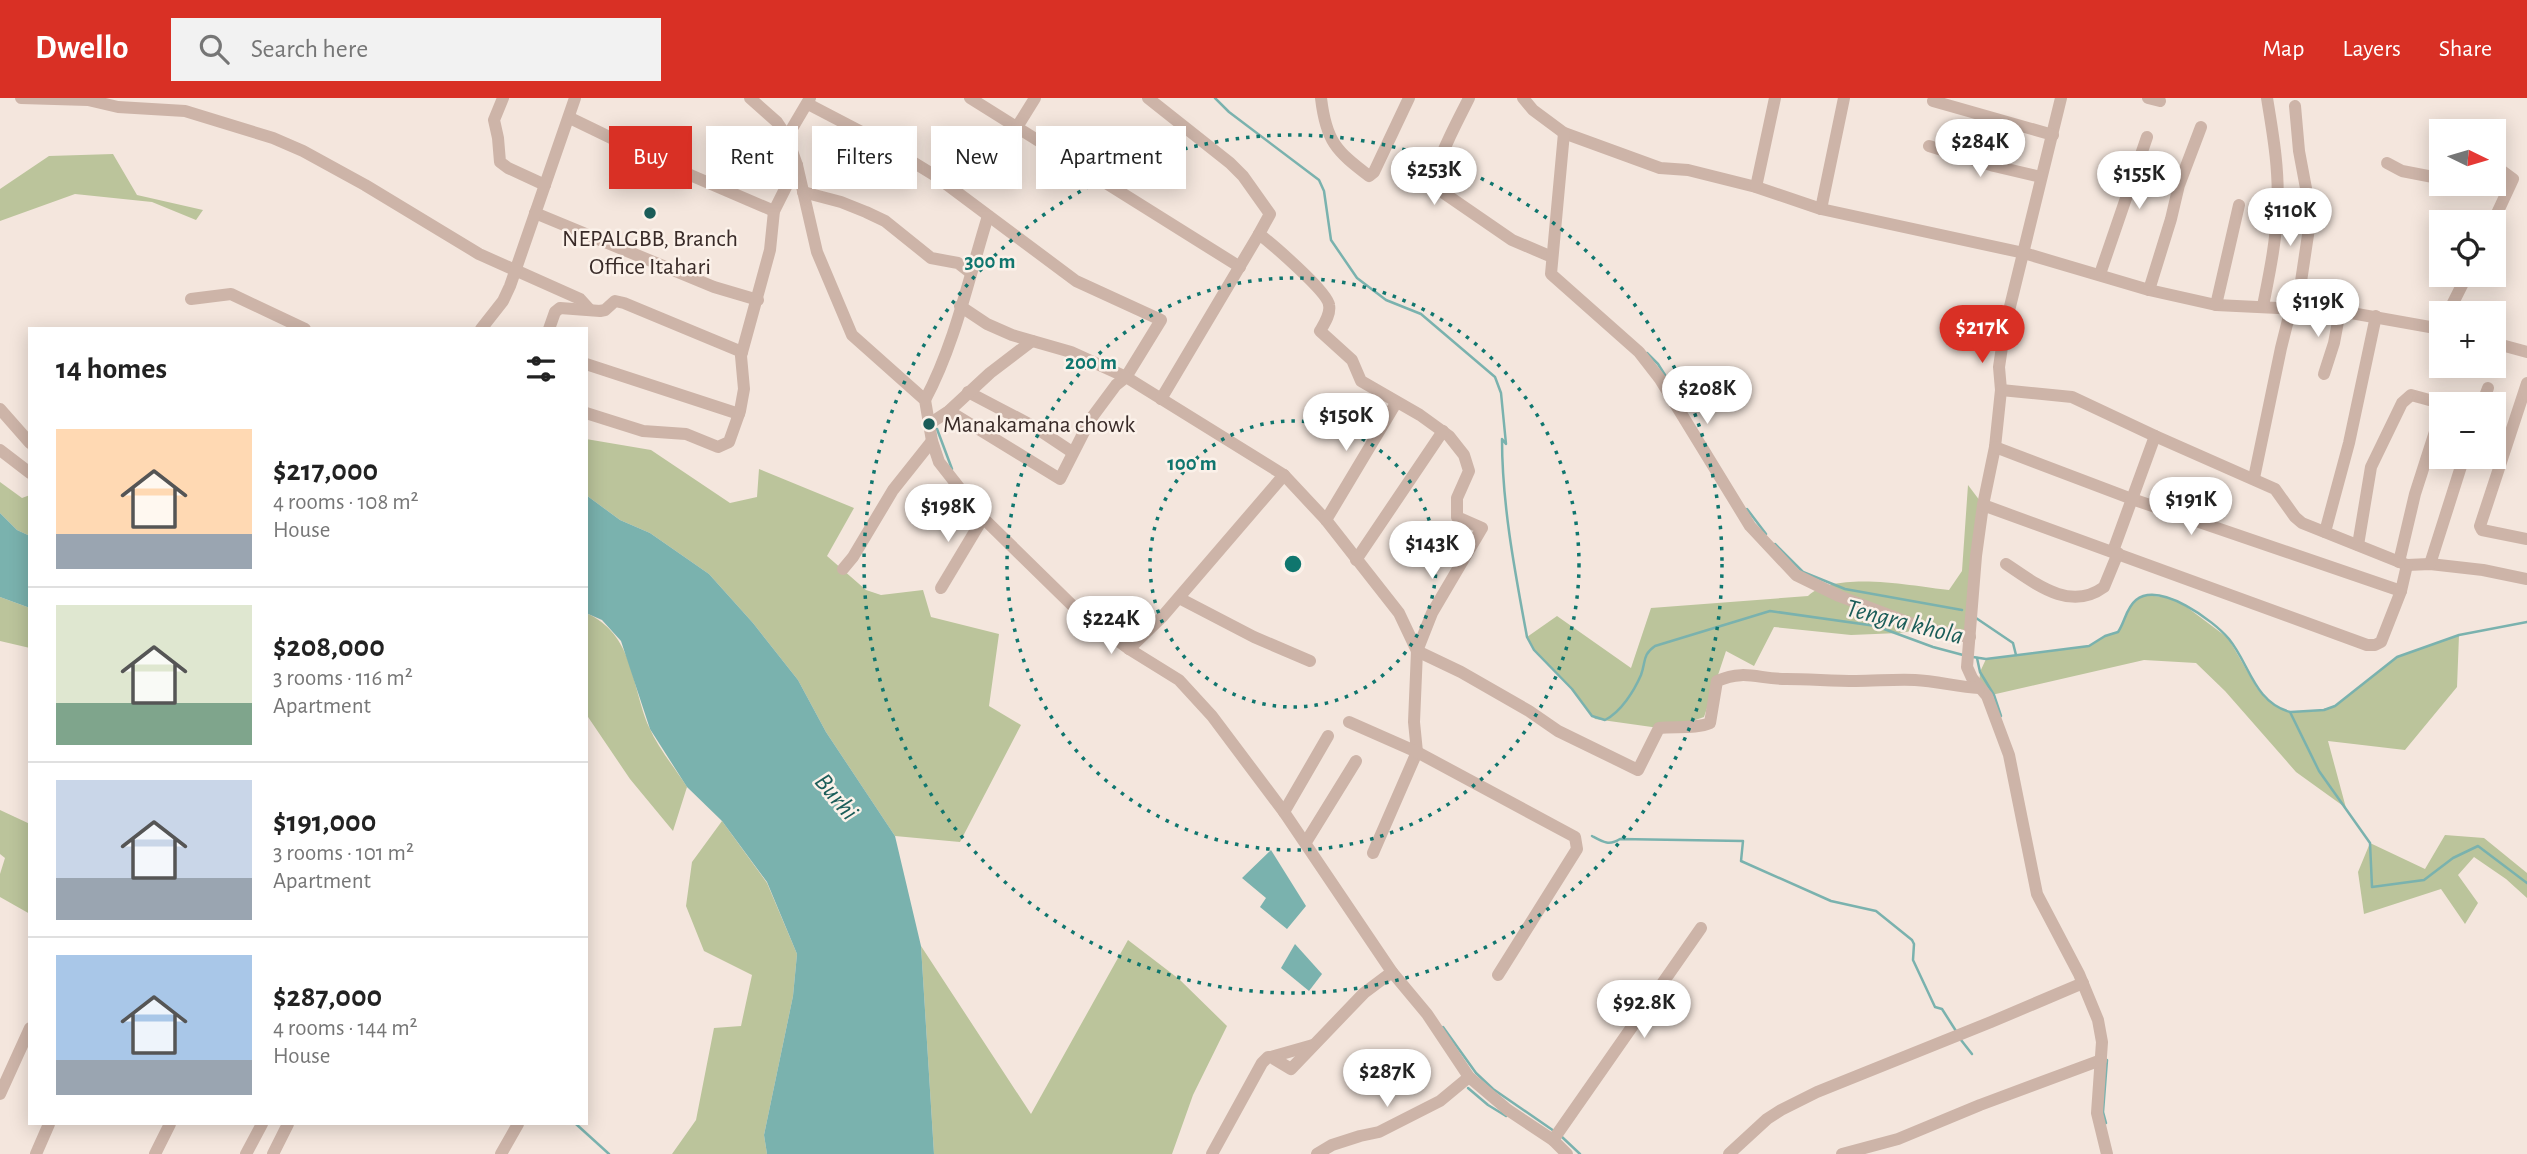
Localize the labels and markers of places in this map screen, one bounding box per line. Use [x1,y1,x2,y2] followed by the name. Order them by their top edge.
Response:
[1931,120,2029,179] pin: $284K
[1385,148,1483,207] pin: $253K
[2090,152,2188,211] pin: $155K
[2241,188,2339,248] pin: $110K
[642,205,658,221] marker: NEPALGBB, Branch Office Itahari
[562,227,738,279] place label: NEPALGBB, Branch Office Itahari
[2269,280,2367,339] pin: $119K
[1933,306,2031,365] pin: $217K
[1658,366,1756,426] pin: $208K
[1297,394,1395,453] pin: $150K
[943,413,1135,437] place label: Manakamana chowk
[921,416,937,432] marker: Manakamana chowk
[2142,478,2240,537] pin: $191K
[899,484,997,544] pin: $198K
[1383,522,1481,581] pin: $143K
[1281,552,1305,576] centre of rings
[1062,596,1160,656] pin: $224K
[1587,981,1701,1040] pin: $92.8K
[1338,1049,1436,1109] pin: $287K

